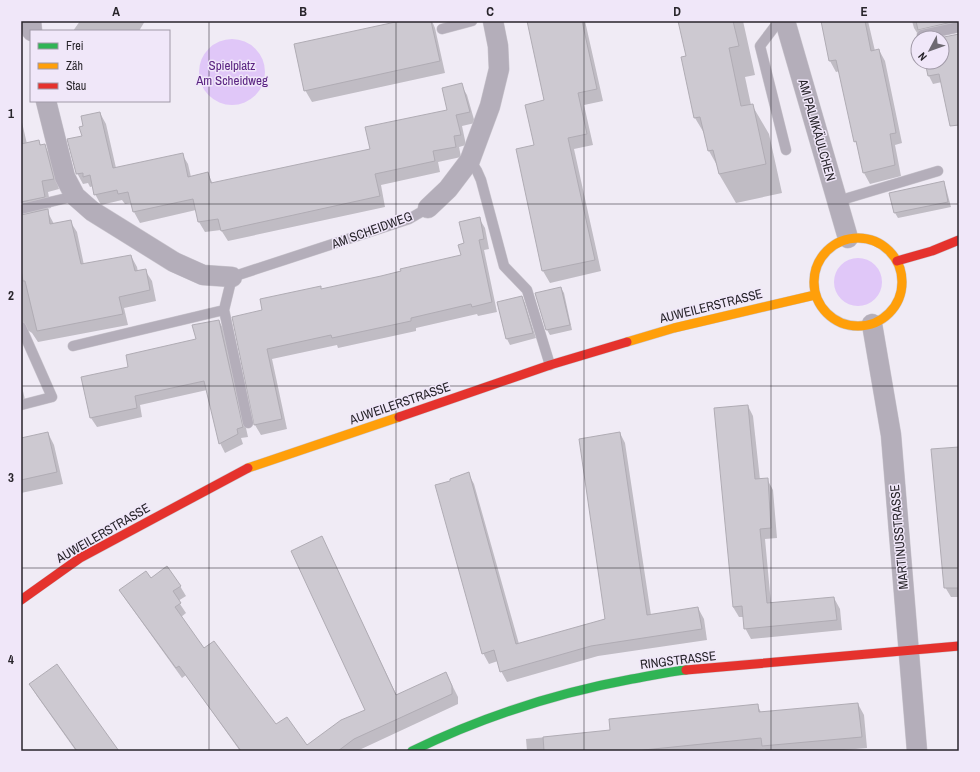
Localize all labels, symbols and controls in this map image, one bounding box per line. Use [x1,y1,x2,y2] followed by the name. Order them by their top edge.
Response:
[112,3,120,20] text: A
[299,3,307,20] text: B
[486,3,494,20] text: C
[673,3,681,20] text: D
[860,3,868,20] text: E
[30,30,170,102] legend
[910,30,950,70] north arrow
[66,38,84,54] text: Frei
[915,50,930,64] text: N
[195,57,268,89] park label: Spielplatz Am Scheidweg
[66,58,83,74] text: Zäh
[794,76,840,183] street label: AM PALMKÄULCHEN
[66,78,86,94] text: Stau
[8,105,14,122] text: 1
[328,208,415,253] street label: AM SCHEIDWEG
[657,285,764,327] street label: AUWEILERSTRASSE
[8,287,14,304] text: 2
[346,378,453,429] street label: AUWEILERSTRASSE
[8,469,14,486] text: 3
[886,484,912,590] street label: MARTINUSSTRASSE
[52,499,153,567] street label: AUWEILERSTRASSE
[639,647,717,673] street label: RINGSTRASSE
[8,651,14,668] text: 4

